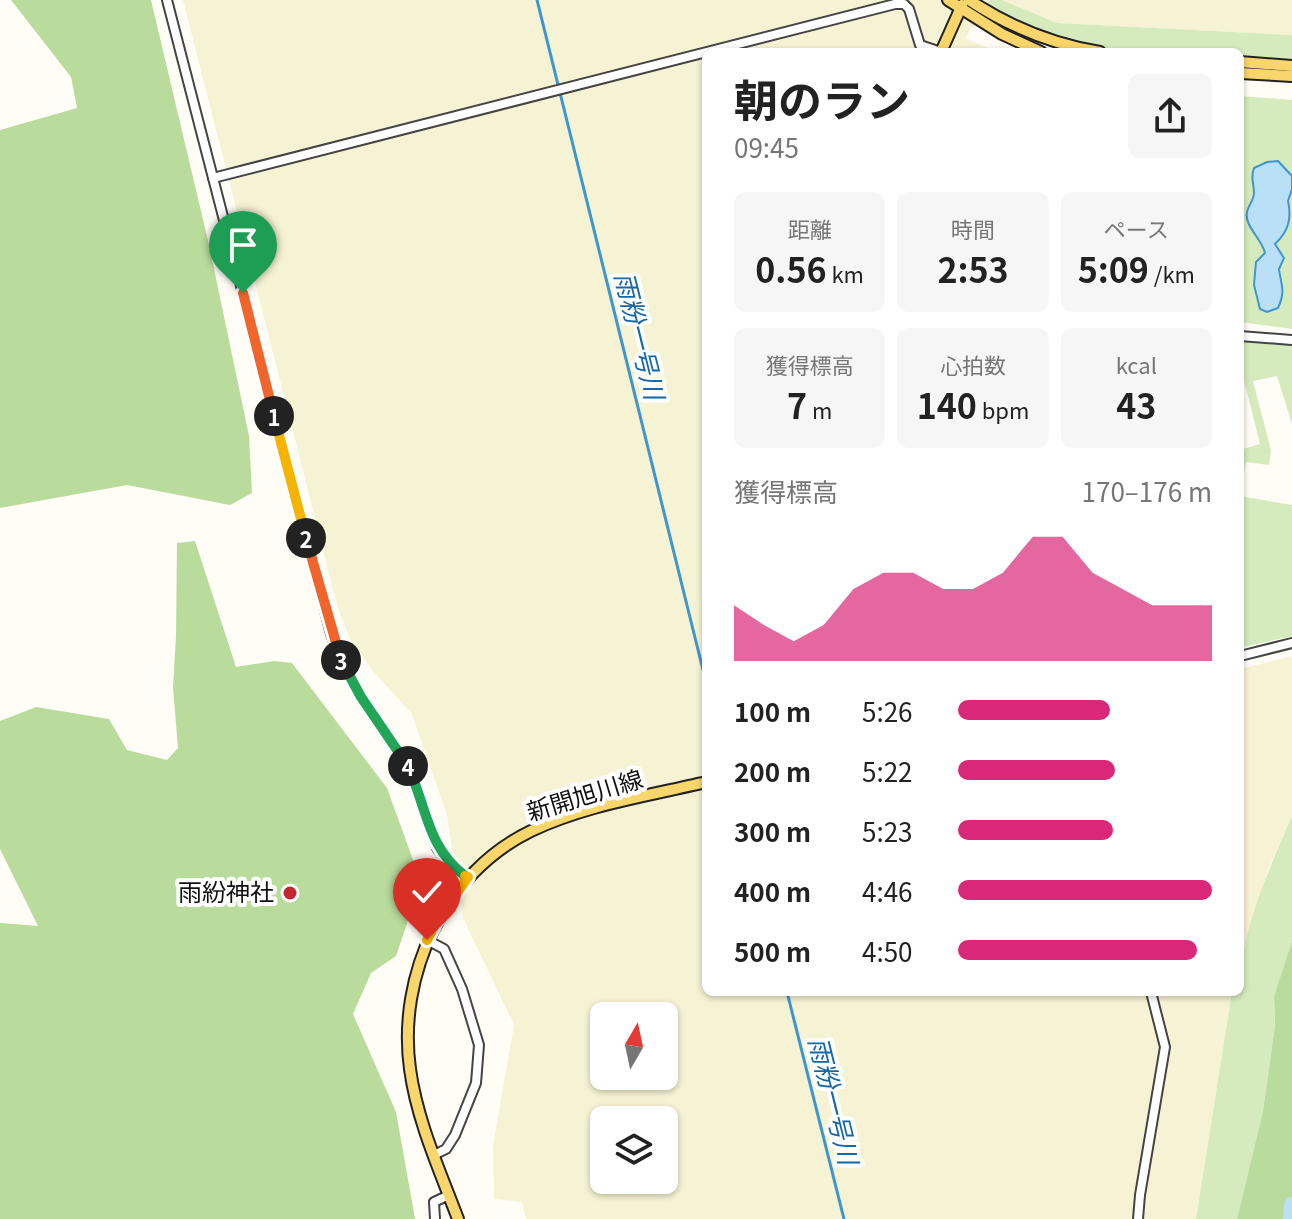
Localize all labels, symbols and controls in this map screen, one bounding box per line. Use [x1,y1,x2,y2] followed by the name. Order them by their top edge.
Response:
[734,66,910,130] text: 朝のラン
[1128,74,1212,158] button: share
[734,128,799,165] text: 09:45
[209,211,277,293] pin
[788,212,832,244] text: 距離
[951,212,995,244] text: 時間
[1104,212,1169,244] text: ペース
[221,223,265,267] icon: arrive
[755,244,827,293] text: 0.56
[937,244,1009,293] text: 2:53
[1078,244,1149,293] text: 5:09
[827,257,864,289] text: km
[1149,257,1195,289] text: /km
[608,268,676,406] water label: 雨粉一号川
[766,348,854,380] text: 獲得標高
[940,348,1006,380] text: 心拍数
[1116,348,1157,380] text: kcal
[787,380,807,429] text: 7
[917,380,977,429] text: 140
[1116,380,1156,429] text: 43
[807,393,832,425] text: m
[977,393,1029,425] text: bpm
[254,396,294,436] pin: 1
[268,400,280,432] text: 1
[734,472,838,509] text: 獲得標高
[1082,472,1212,509] text: 170–176 m
[286,518,326,558] pin: 2
[300,522,312,554] text: 2
[321,640,361,680] pin: 3
[335,644,347,676] text: 3
[734,692,811,729] text: 100 m
[862,692,913,729] text: 5:26
[388,746,428,786] pin: 4
[402,750,414,782] text: 4
[734,752,811,789] text: 200 m
[862,752,913,789] text: 5:22
[522,759,647,828] street label: 新開旭川線
[734,812,811,849] text: 300 m
[862,812,913,849] text: 5:23
[393,858,461,940] pin
[405,870,449,914] icon: check
[734,872,811,909] text: 400 m
[862,872,913,909] text: 4:46
[178,873,274,908] place label: 雨紛神社
[281,884,299,902] marker: 雨紛神社
[734,932,811,969] text: 500 m
[862,932,913,969] text: 4:50
[590,1002,678,1090] north arrow
[590,1002,678,1194] map controls
[802,1033,870,1171] water label: 雨粉一号川
[590,1106,678,1194] button: layers

